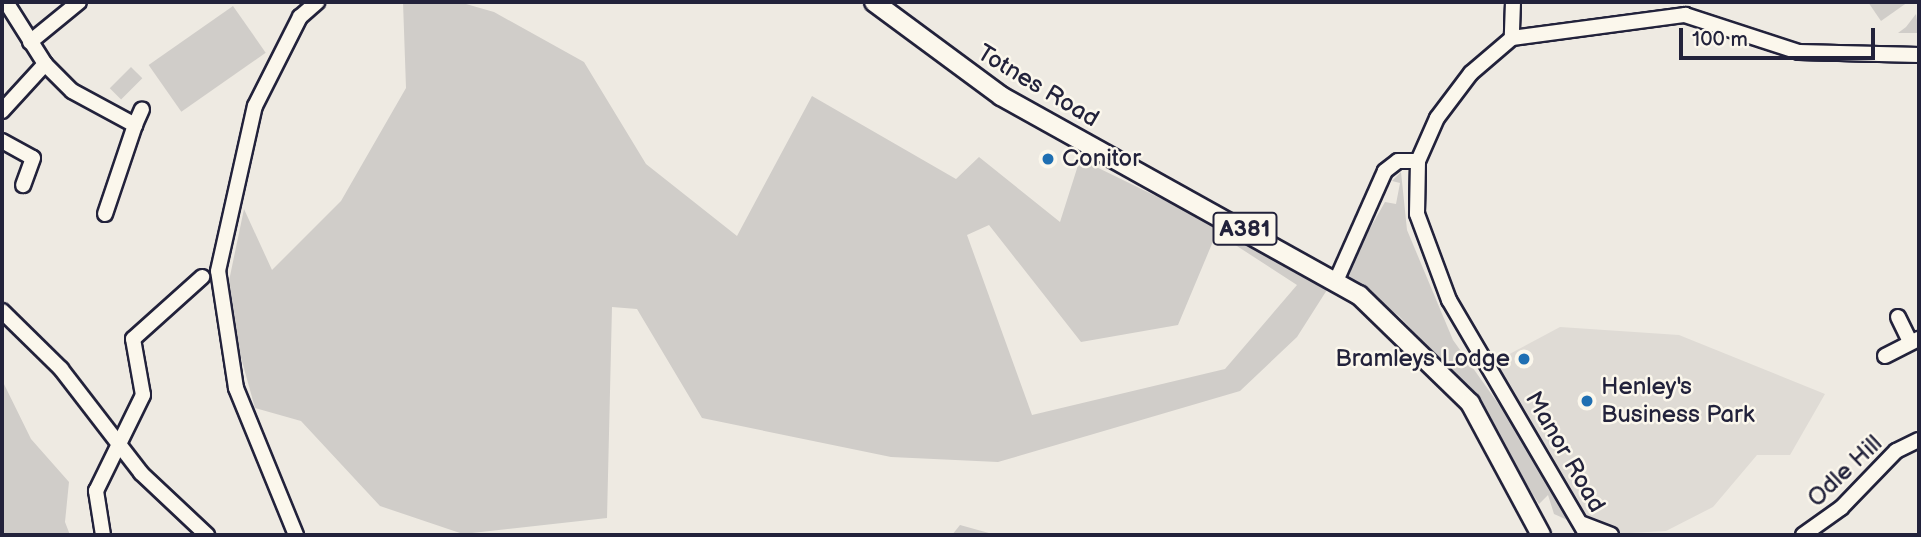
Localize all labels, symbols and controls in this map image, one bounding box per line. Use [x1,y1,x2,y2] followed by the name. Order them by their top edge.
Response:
[1683,14,1879,58] scale bar
[1692,27,1748,52] text: 100 m
[972,38,1104,134] street label: Totnes Road
[1062,145,1141,173] place label: Conitor
[1040,151,1056,167] marker: Conitor
[1212,210,1278,248] road number: A381
[1335,345,1510,373] place label: Bramleys Lodge
[1516,351,1532,367] marker: Bramleys Lodge
[1601,373,1754,429] place label: Henley's Business Park
[1519,386,1611,518] street label: Manor Road
[1579,393,1595,409] marker: Henley's Business Park
[1802,429,1888,513] street label: Odle Hill

